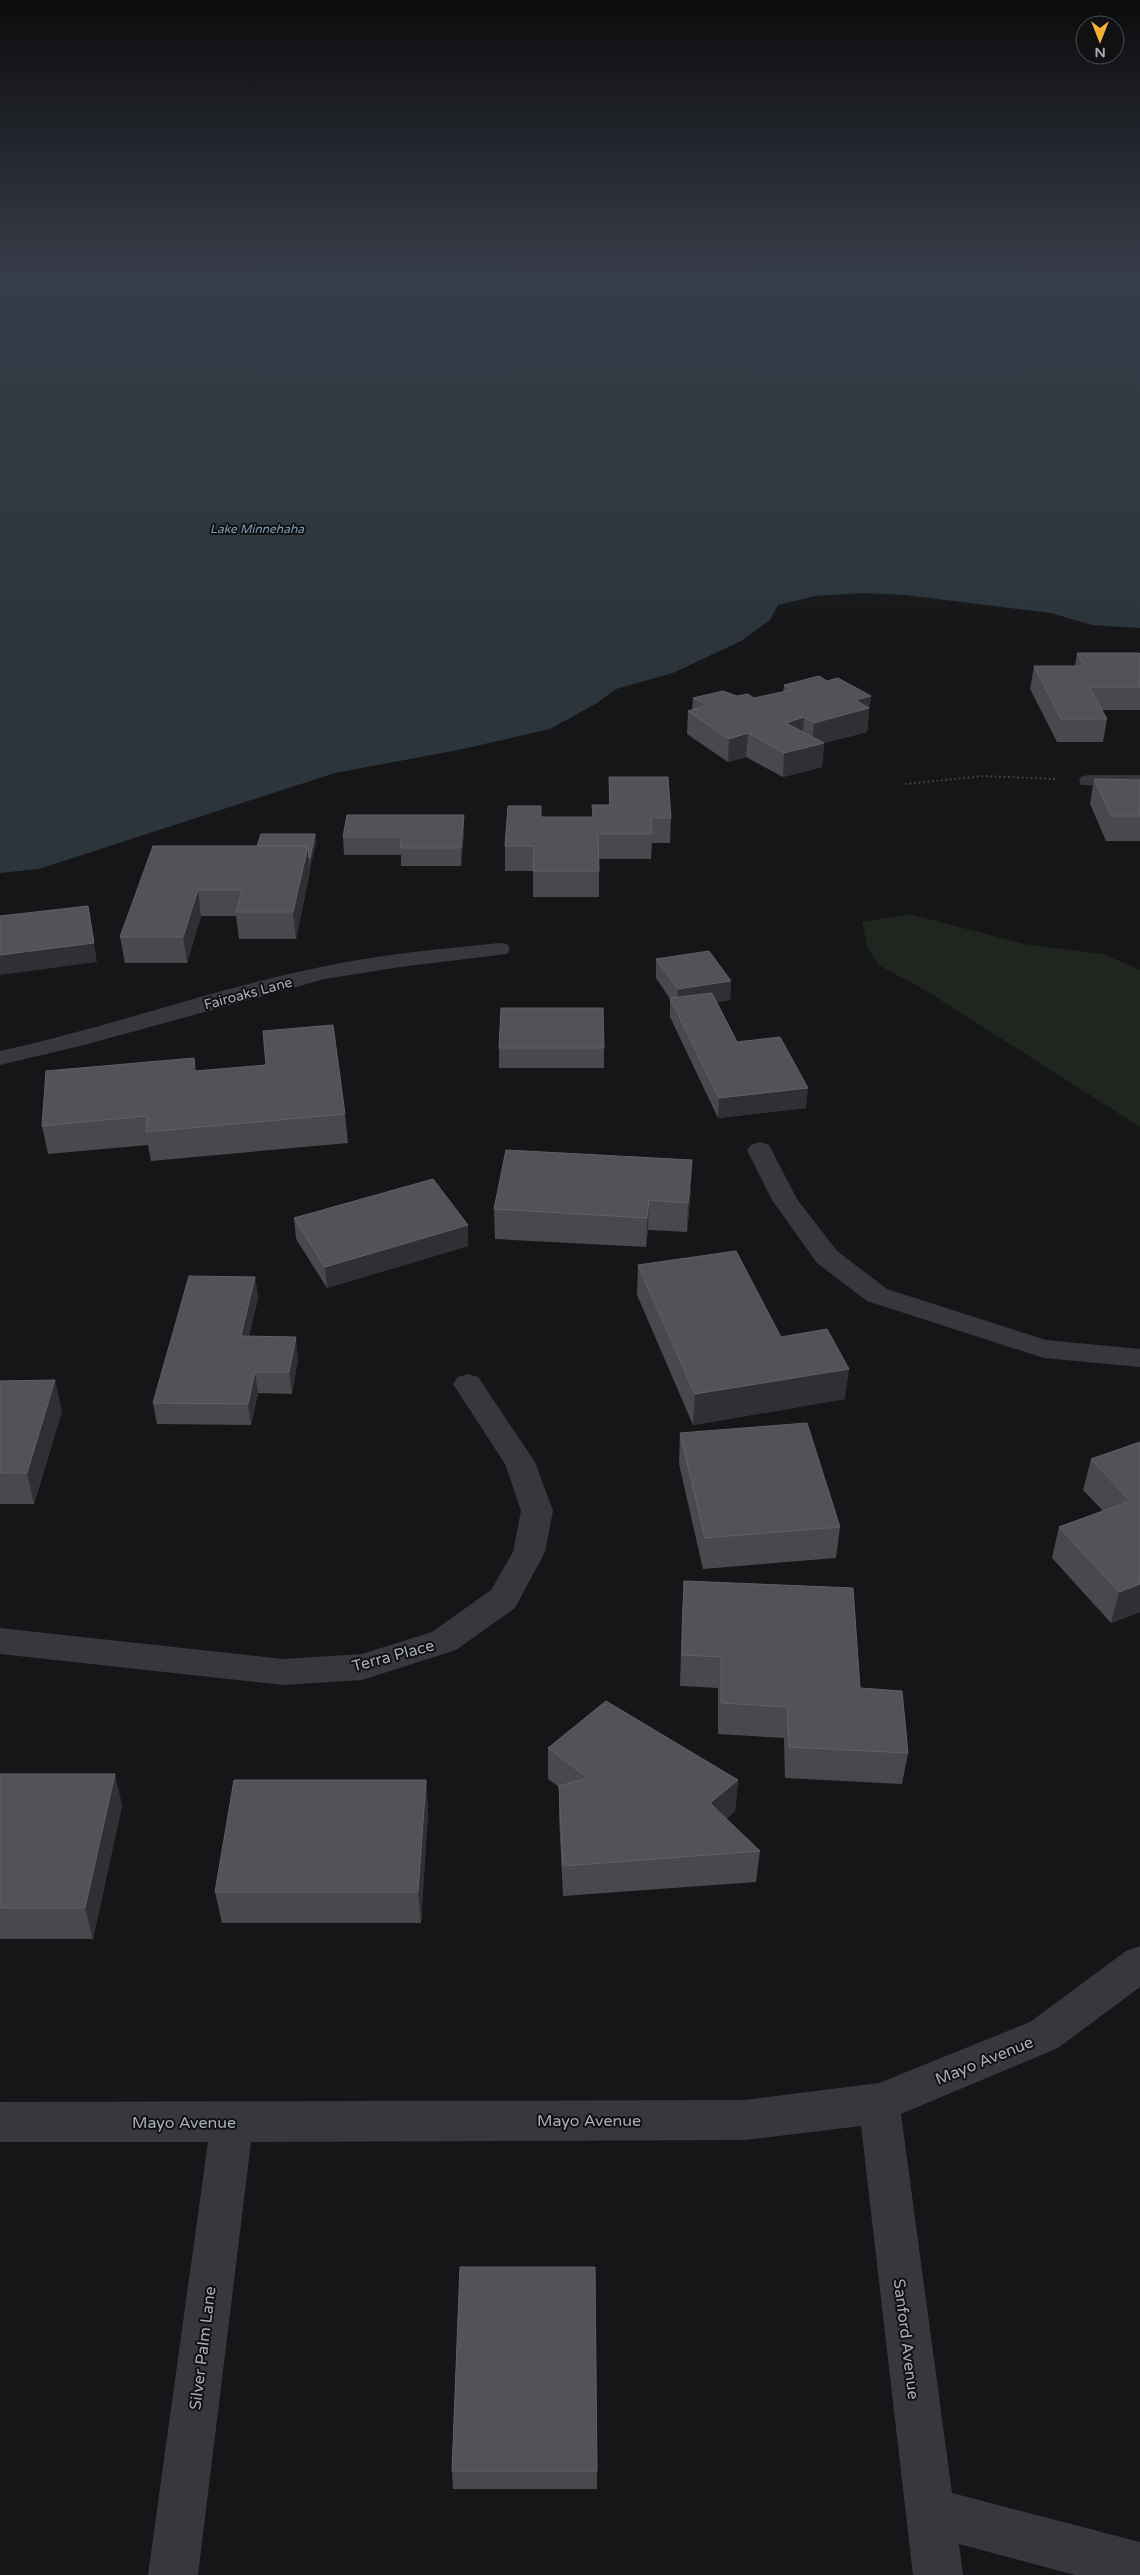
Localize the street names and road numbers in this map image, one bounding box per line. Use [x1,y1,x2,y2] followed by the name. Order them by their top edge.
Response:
[202,974,294,1013] street label: Fairoaks Lane
[350,1635,437,1677] street label: Terra Place
[932,2032,1036,2090] street label: Mayo Avenue
[537,2111,641,2131] street label: Mayo Avenue
[132,2113,236,2133] street label: Mayo Avenue
[889,2278,923,2400] street label: Sanford Avenue
[185,2285,221,2411] street label: Silver Palm Lane

